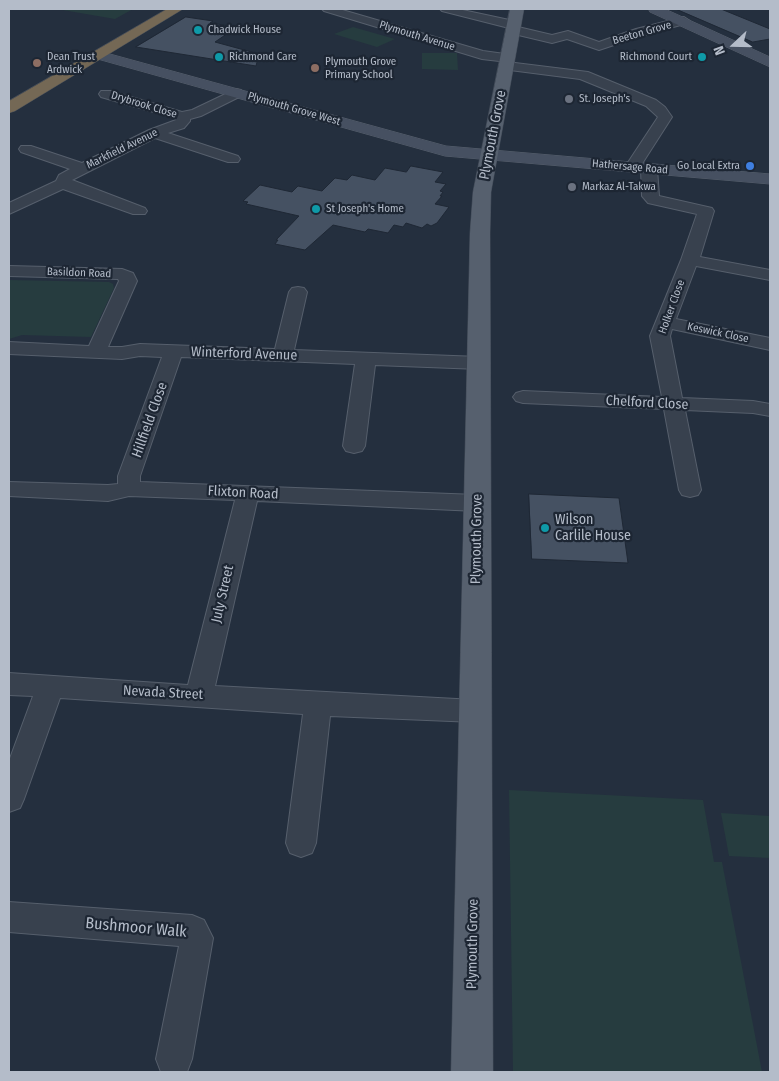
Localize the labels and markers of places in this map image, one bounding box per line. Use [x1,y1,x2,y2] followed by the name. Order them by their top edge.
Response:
[208,23,281,37] place label: Chadwick House
[192,24,204,36] marker: Chadwick House
[47,50,95,76] place label: Dean Trust Ardwick
[229,50,297,64] place label: Richmond Care
[620,50,692,64] place label: Richmond Court
[213,51,225,63] marker: Richmond Care
[696,51,708,63] marker: Richmond Court
[325,55,396,81] place label: Plymouth Grove Primary School
[31,57,43,69] marker: Dean Trust Ardwick
[309,62,321,74] marker: Plymouth Grove Primary School
[579,92,630,106] place label: St. Joseph's
[563,93,575,105] marker: St. Joseph's
[677,159,740,173] place label: Go Local Extra
[744,160,756,172] marker: Go Local Extra
[582,180,656,194] place label: Markaz Al-Takwa
[566,181,578,193] marker: Markaz Al-Takwa
[326,202,404,216] place label: St Joseph's Home
[310,203,322,215] marker: St Joseph's Home
[555,512,631,544] place label: Wilson Carlile House
[539,522,551,534] marker: Wilson Carlile House

